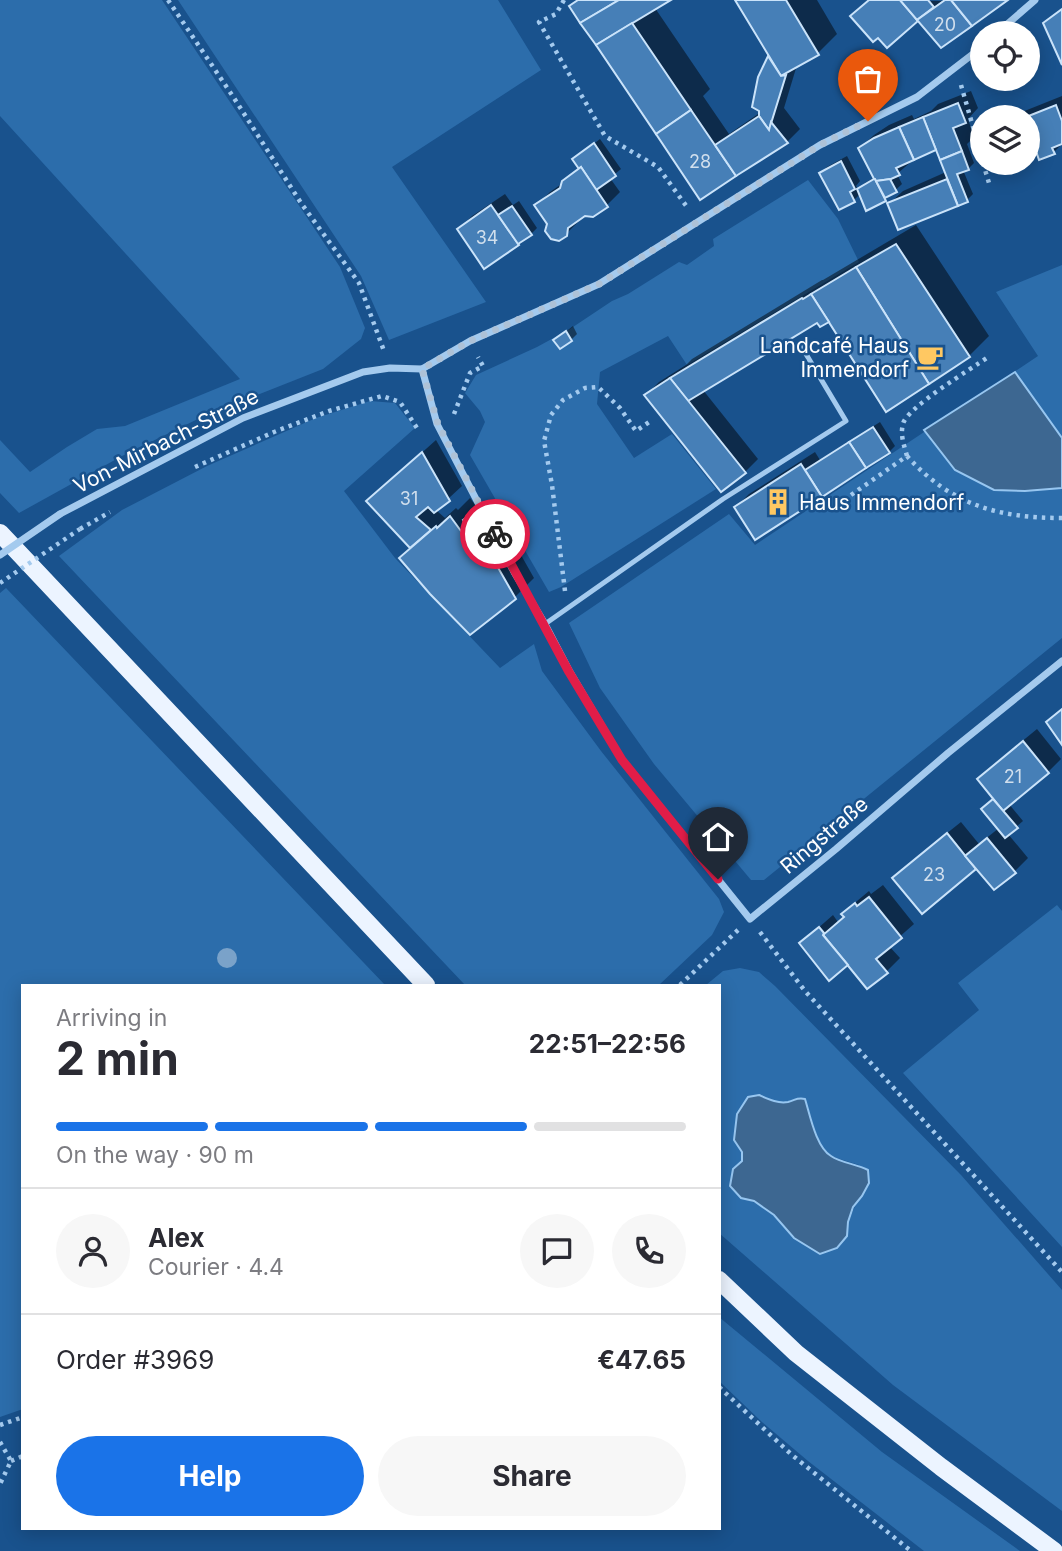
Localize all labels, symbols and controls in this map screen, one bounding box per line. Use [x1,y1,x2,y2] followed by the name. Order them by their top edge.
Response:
[934,14,956,35] house number: 20
[970,21,1040,175] map controls
[970,21,1040,91] button: locate
[838,49,898,121] pin
[849,60,887,98] icon: bag
[970,105,1040,175] button: layers
[689,151,711,172] house number: 28
[476,227,498,248] house number: 34
[760,333,909,382] place label: Landcafé Haus Immendorf
[915,342,945,372] cafe icon: Landcafé Haus Immendorf
[69,383,263,499] street label: Von-Mirbach-Straße
[763,487,793,517] building icon: Haus Immendorf
[400,488,418,509] house number: 31
[799,490,965,515] place label: Haus Immendorf
[460,499,530,569] courier
[476,515,514,553] icon: bike
[1004,766,1022,787] house number: 21
[775,791,873,879] street label: Ringstraße
[688,807,748,879] pin
[699,818,737,856] icon: home
[923,864,945,885] house number: 23
[56,1004,167,1032] text: Arriving in
[529,1028,686,1059] text: 22:51–22:56
[56,1030,179,1086] text: 2 min
[56,1141,254,1169] text: On the way · 90 m
[56,1214,130,1288] button: person
[520,1214,594,1288] button: chat
[612,1214,686,1288] button: phone
[148,1222,205,1253] text: Alex
[148,1253,284,1281] text: Courier · 4.4
[56,1344,214,1375] text: Order #3969
[597,1344,686,1375] text: €47.65
[56,1436,364,1516] button: Help
[378,1436,686,1516] button: Share

